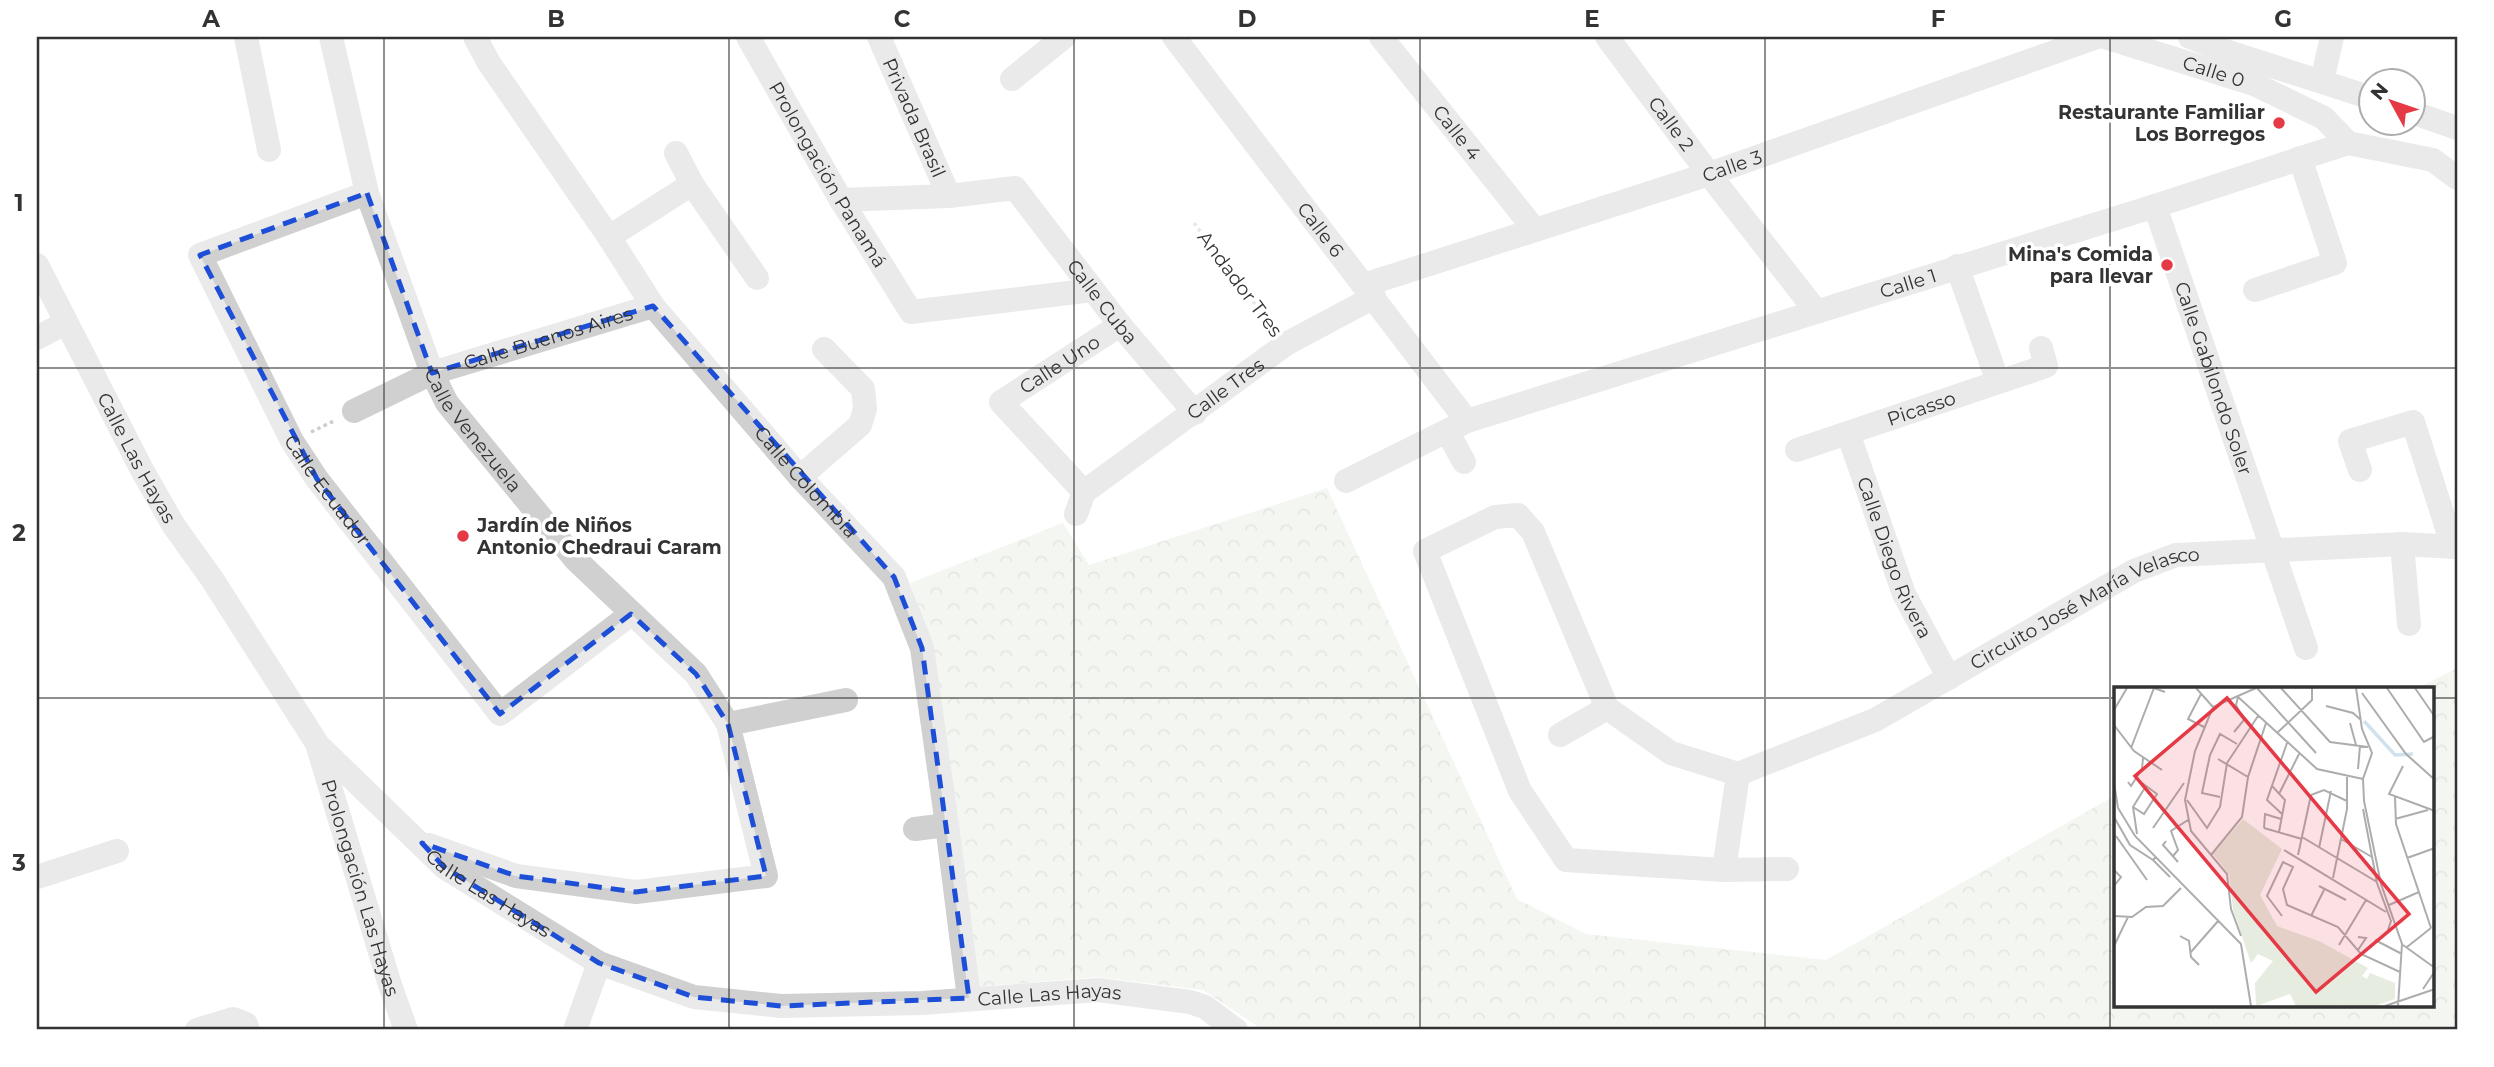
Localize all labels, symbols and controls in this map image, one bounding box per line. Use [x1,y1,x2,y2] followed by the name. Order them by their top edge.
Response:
[201,5,220,33] text: A
[547,5,565,33] text: B
[894,5,911,33] text: C
[1238,5,1257,33] text: D
[1584,5,1600,33] text: E
[1931,5,1946,33] text: F
[2274,5,2292,33] text: G
[2180,51,2248,92] street label: Calle 0
[878,54,951,181] street label: Privada Brasil
[2358,66,2428,136] north arrow
[764,77,892,272] street label: Prolongación Panamá
[2366,78,2393,105] text: N
[1644,92,1699,156] street label: Calle 2
[1428,100,1486,165] street label: Calle 4
[2058,101,2265,146] place label: Restaurante Familiar Los Borregos
[2271,115,2287,131] marker: Restaurante Familiar Los Borregos
[1699,145,1765,187] street label: Calle 3
[14,189,24,217] text: 1
[1293,197,1349,261] street label: Calle 6
[1193,226,1287,342] street label: Andador Tres
[2008,243,2153,288] place label: Mina's Comida para llevar
[1062,255,1143,349] street label: Calle Cuba
[2159,257,2175,273] marker: Mina's Comida para llevar
[1877,264,1939,303] street label: Calle 1
[2170,279,2257,478] street label: Calle Gabilondo Soler
[461,301,635,374] street label: Calle Buenos Aires
[1015,330,1104,399] street label: Calle Uno
[1182,353,1268,424] street label: Calle Tres
[420,364,527,497] street label: Calle Venezuela
[1884,386,1959,430] street label: Picasso
[93,389,181,527] street label: Calle Las Hayas
[750,421,863,543] street label: Calle Colombia
[280,430,375,549] street label: Calle Ecuador
[1853,474,1937,642] street label: Calle Diego Rivera
[476,514,722,559] place label: Jardín de Niños Antonio Chedraui Caram
[12,519,26,547] text: 2
[455,528,471,544] marker: Jardín de Niños Antonio Chedraui Caram
[1966,542,2200,674] street label: Circuito José María Velasco
[2114,687,2434,1007] inset map
[317,776,405,999] street label: Prolongación Las Hayas
[421,844,555,942] street label: Calle Las Hayas
[11,849,26,877] text: 3
[977,978,1123,1010] street label: Calle Las Hayas

